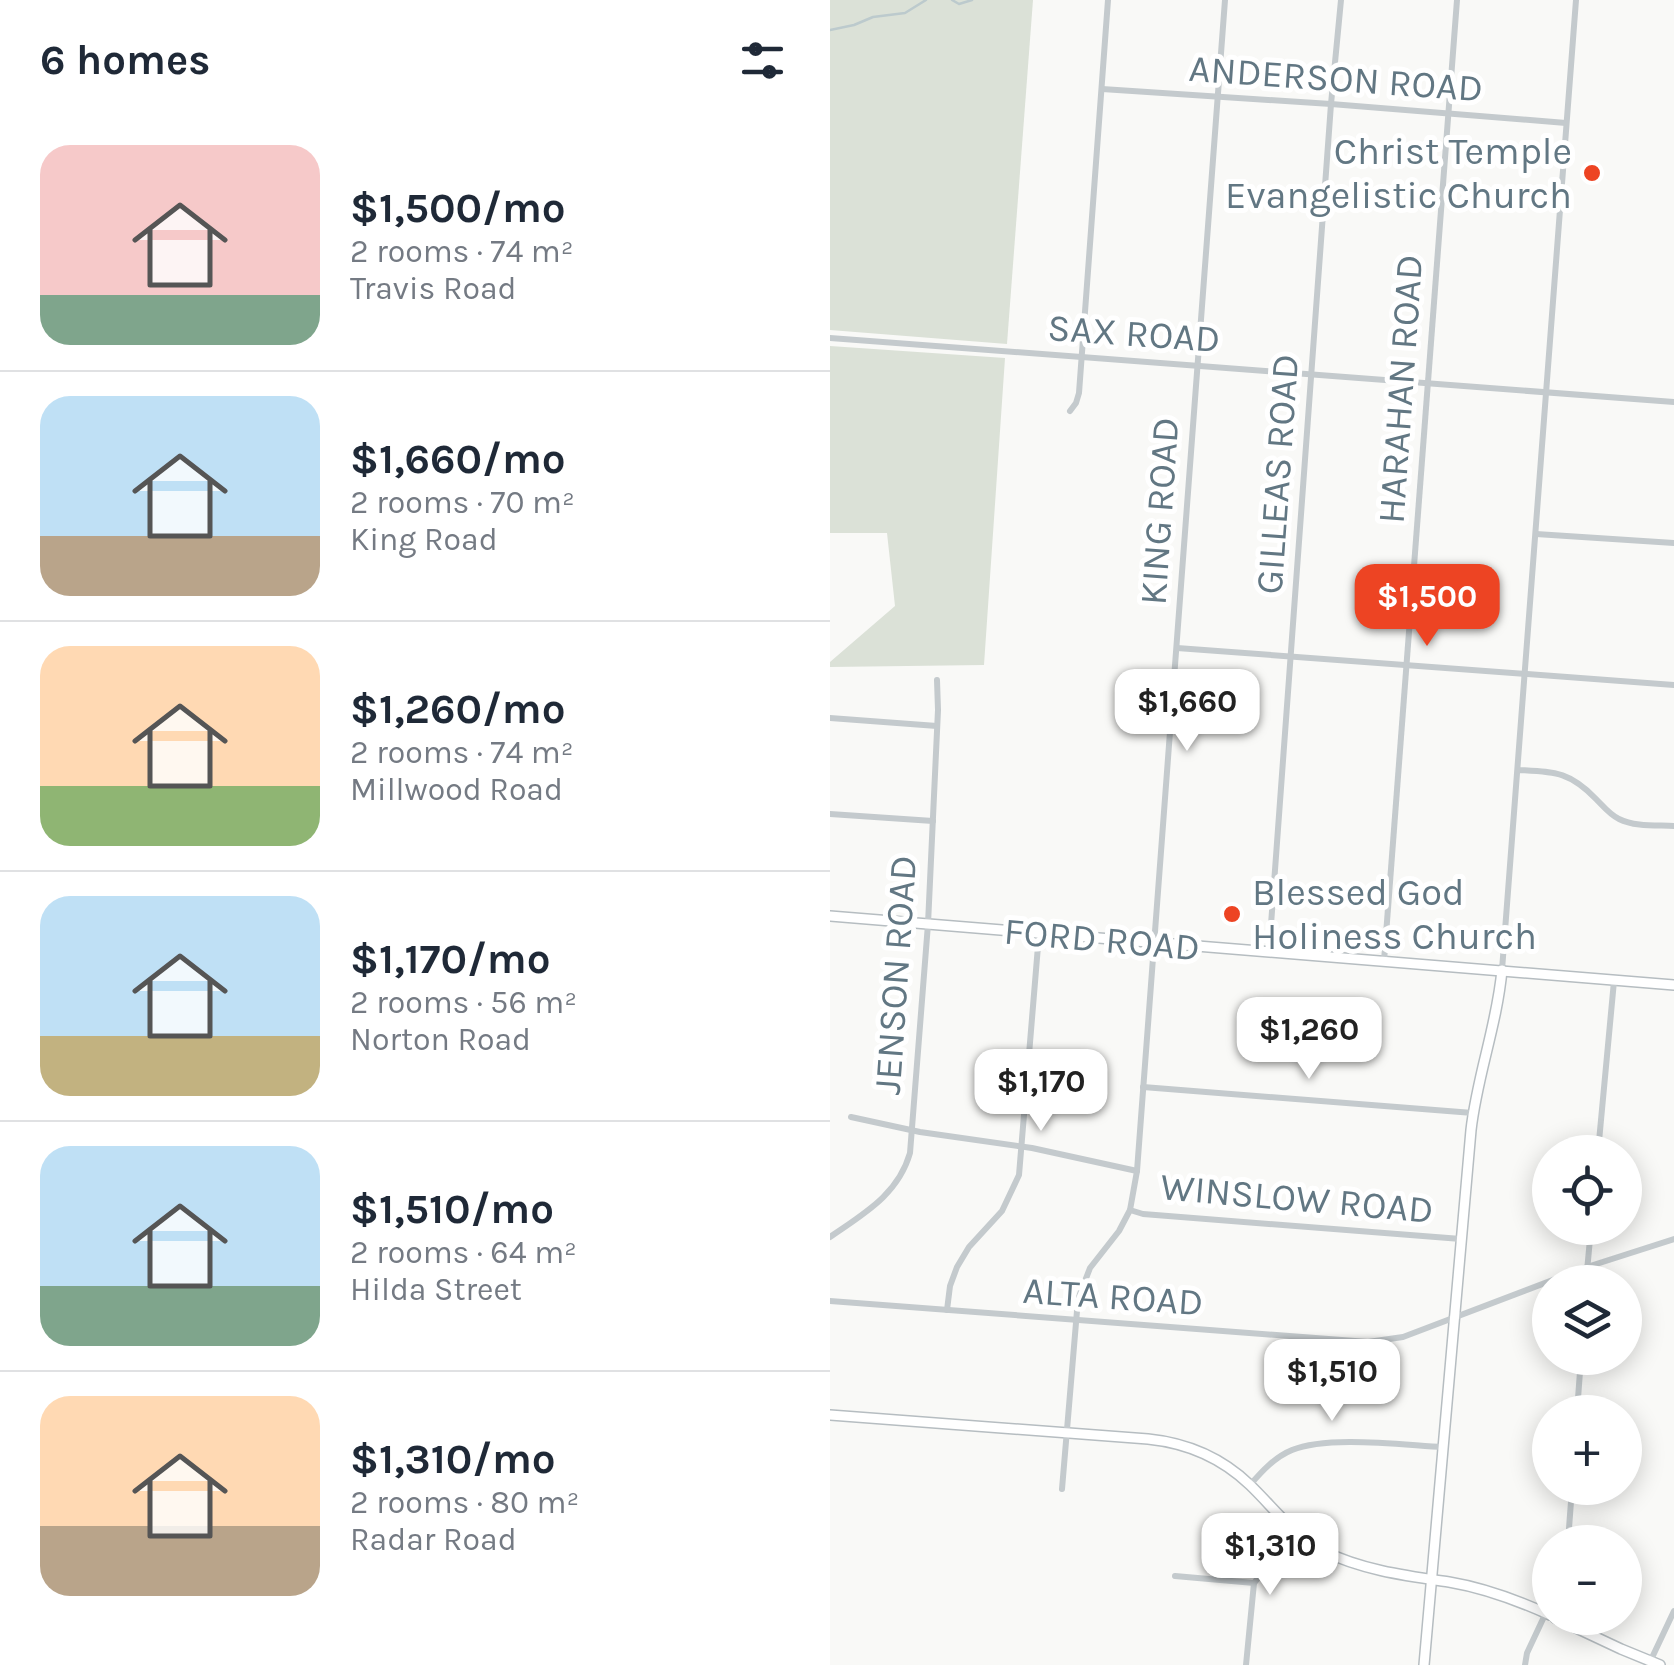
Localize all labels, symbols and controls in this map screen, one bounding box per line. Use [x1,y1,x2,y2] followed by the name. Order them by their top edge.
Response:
[735,33,790,88] icon: filters
[40,35,210,85] text: 6 homes
[1187,46,1485,111] street label: ANDERSON ROAD
[1225,129,1572,218] place label: Christ Temple Evangelistic Church
[1581,162,1603,184] marker: Christ Temple Evangelistic Church
[350,183,566,233] text: $1,500/mo
[120,185,240,305] icon: home
[350,233,574,270] text: 2 rooms · 74 m²
[1369,253,1432,525] street label: HARAHAN ROAD
[350,270,517,307] text: Travis Road
[1046,305,1222,362] street label: SAX ROAD
[1247,352,1308,596] street label: GILLEAS ROAD
[1130,416,1188,606] street label: KING ROAD
[350,434,566,484] text: $1,660/mo
[120,436,240,556] icon: home
[350,484,575,521] text: 2 rooms · 70 m²
[350,521,498,558] text: King Road
[1346,564,1508,649] pin: $1,500
[1377,578,1477,615] text: $1,500
[1106,669,1268,754] pin: $1,660
[1137,683,1237,720] text: $1,660
[350,684,565,734] text: $1,260/mo
[120,686,240,806] icon: home
[350,734,574,771] text: 2 rooms · 74 m²
[350,771,563,808] text: Millwood Road
[865,854,926,1096] street label: JENSON ROAD
[1252,870,1537,959] place label: Blessed God Holiness Church
[1221,903,1243,925] marker: Blessed God Holiness Church
[1002,909,1202,970] street label: FORD ROAD
[350,934,550,984] text: $1,170/mo
[120,936,240,1056] icon: home
[350,984,577,1021] text: 2 rooms · 56 m²
[1228,997,1390,1082] pin: $1,260
[1259,1011,1359,1048] text: $1,260
[350,1021,531,1058] text: Norton Road
[960,1049,1122,1134] pin: $1,170
[996,1063,1086,1100] text: $1,170
[1532,1135,1642,1635] map controls
[1532,1135,1642,1245] button: locate
[1159,1164,1435,1233] street label: WINSLOW ROAD
[350,1184,554,1234] text: $1,510/mo
[120,1186,240,1306] icon: home
[350,1234,577,1271] text: 2 rooms · 64 m²
[1532,1265,1642,1375] button: layers
[1021,1268,1205,1325] street label: ALTA ROAD
[350,1271,522,1308] text: Hilda Street
[1251,1339,1413,1424] pin: $1,510
[1286,1353,1378,1390] text: $1,510
[1532,1395,1642,1505] button: +
[350,1434,556,1484] text: $1,310/mo
[120,1436,240,1556] icon: home
[350,1484,579,1521] text: 2 rooms · 80 m²
[1189,1513,1351,1598] pin: $1,310
[350,1521,517,1558] text: Radar Road
[1532,1525,1642,1635] button: −
[1223,1527,1317,1564] text: $1,310

